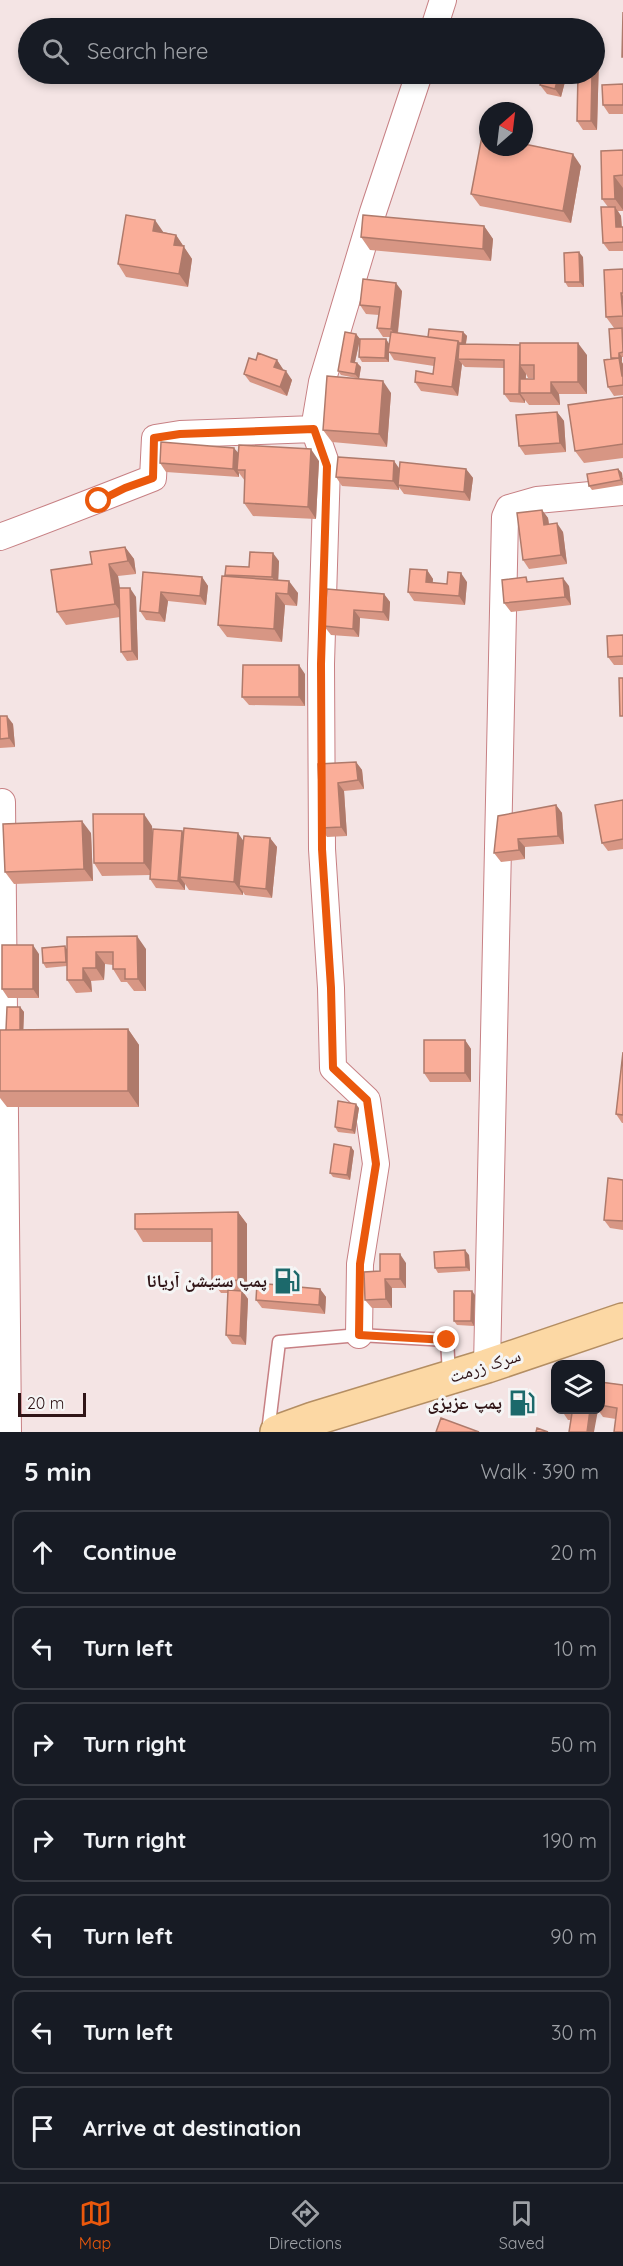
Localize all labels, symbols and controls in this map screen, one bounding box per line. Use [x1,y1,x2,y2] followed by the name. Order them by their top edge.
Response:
[18,18,605,84] search box
[39,35,72,68] icon: search
[87,37,208,65] text: Search here
[479,102,533,156] north arrow
[85,487,111,513] route start
[272,1266,302,1296] fuel station icon: پمپ ستیشن آریانا
[146,1269,267,1292] place label: پمپ ستیشن آریانا
[433,1326,459,1352] route end
[446,1343,524,1388] street label: سرک زرمت
[551,1360,605,1414] map controls
[551,1360,605,1414] button: layers
[507,1388,537,1418] fuel station icon: پمپ عزیزی
[18,1390,86,1418] scale bar
[427,1391,502,1414] place label: پمپ عزیزی
[27,1393,64,1413] text: 20 m
[24,1455,92,1488] text: 5 min
[480,1459,599,1484] text: Walk · 390 m
[26,1536,59,1569] icon: ahead
[83,1538,177,1566] text: Continue
[550,1540,597,1565] text: 20 m
[26,1632,59,1665] icon: left
[83,1634,173,1662] text: Turn left
[554,1636,597,1661] text: 10 m
[26,1728,59,1761] icon: right
[83,1730,187,1758] text: Turn right
[551,1732,597,1757] text: 50 m
[26,1824,59,1857] icon: right
[83,1826,187,1854] text: Turn right
[543,1828,597,1853] text: 190 m
[26,1920,59,1953] icon: left
[83,1922,173,1950] text: Turn left
[550,1924,597,1949] text: 90 m
[26,2016,59,2049] icon: left
[83,2018,173,2046] text: Turn left
[551,2020,597,2045] text: 30 m
[26,2112,59,2145] icon: arrive
[83,2114,301,2142] text: Arrive at destination
[79,2197,112,2253] tab: Map
[269,2197,342,2253] tab: Directions
[499,2197,544,2253] tab: Saved

